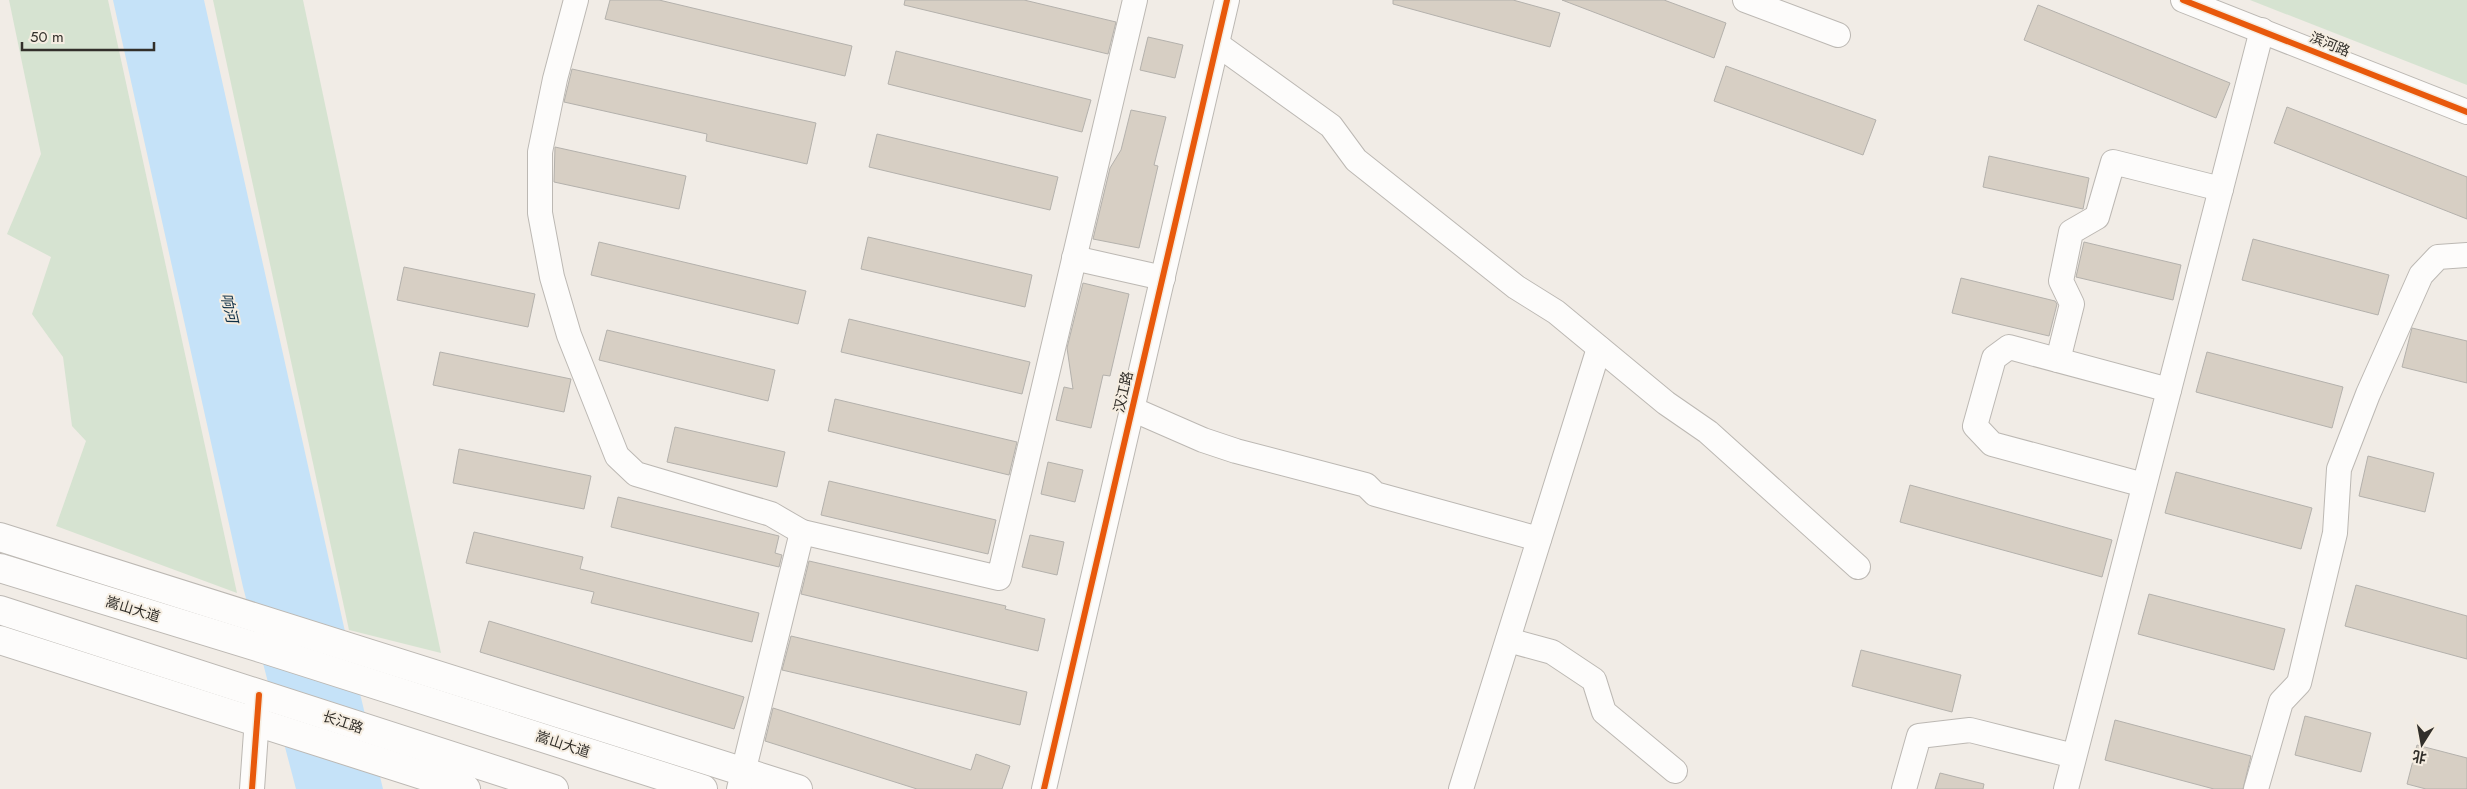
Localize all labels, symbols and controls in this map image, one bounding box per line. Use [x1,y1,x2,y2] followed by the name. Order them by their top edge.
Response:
[22,20,155,52] scale bar
[30,26,64,48] text: 50 m
[2307,27,2353,61] street label: 滨河路
[215,291,244,328] water label: 响河
[1109,369,1137,415] street label: 汉江路
[103,591,163,627] street label: 嵩山大道
[320,706,366,738] street label: 长江路
[2397,719,2447,769] north arrow
[533,726,593,762] street label: 嵩山大道
[2411,746,2428,768] text: 北

